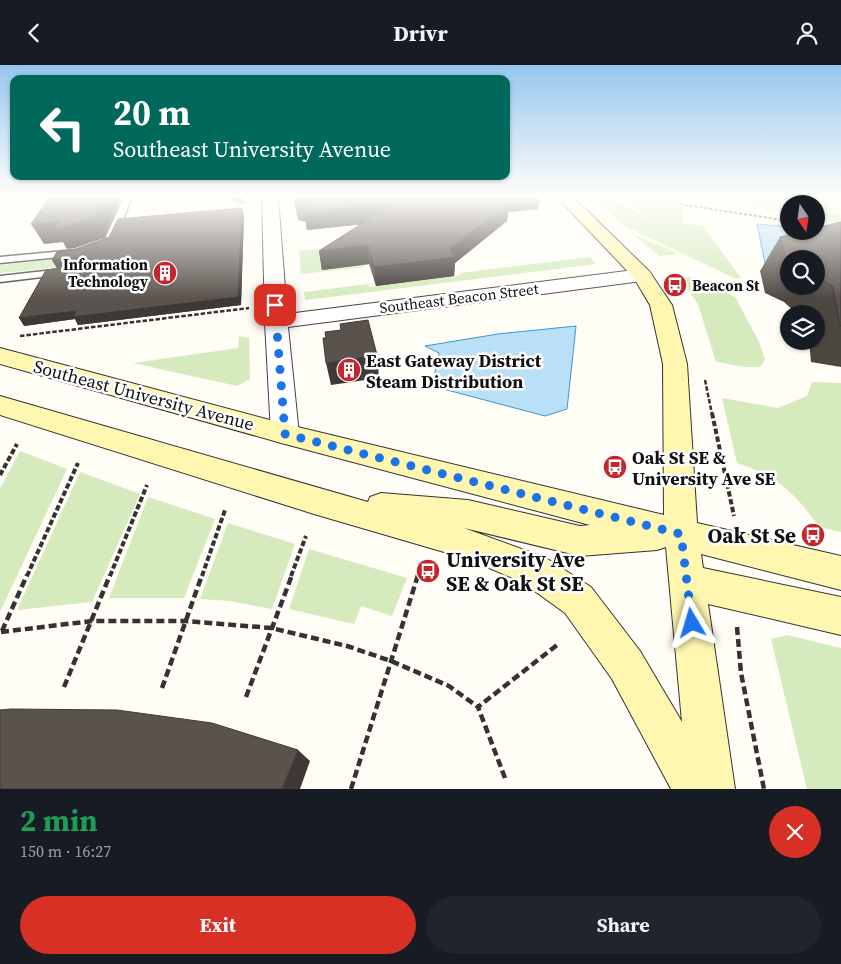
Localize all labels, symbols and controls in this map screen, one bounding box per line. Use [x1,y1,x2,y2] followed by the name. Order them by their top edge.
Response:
[393,18,448,48] text: Drivr
[20,19,48,47] icon: back
[793,19,821,47] icon: person
[113,89,190,137] text: 20 m
[30,95,95,160] icon: left
[113,134,391,164] text: Southeast University Avenue
[780,195,825,240] north arrow
[780,195,825,350] map controls
[780,250,825,295] button: search
[63,254,148,292] place label: Information Technology
[152,260,178,286] building icon: Information Technology
[662,272,688,298] bus stop icon: Beacon St
[692,275,760,296] place label: Beacon St
[378,278,540,318] street label: Southeast Beacon Street
[254,284,296,326] pin
[261,291,289,319] icon: arrive
[780,305,825,350] button: layers
[366,348,542,394] place label: East Gateway District Steam Distribution
[31,353,257,437] street label: Southeast University Avenue
[336,357,362,383] building icon: East Gateway District Steam Distribution
[632,445,776,491] place label: Oak St SE & University Ave SE
[602,454,628,480] bus stop icon: Oak St SE & University Ave SE
[708,521,796,550] place label: Oak St Se
[800,522,826,548] bus stop icon: Oak St Se
[446,545,585,598] place label: University Ave SE & Oak St SE
[415,558,441,584] bus stop icon: University Ave SE & Oak St SE
[665,596,717,648] position arrow
[20,800,98,841] text: 2 min
[769,806,821,858] button: close
[20,840,111,862] text: 150 m · 16:27
[20,896,416,954] button: Exit
[426,896,821,954] button: Share

